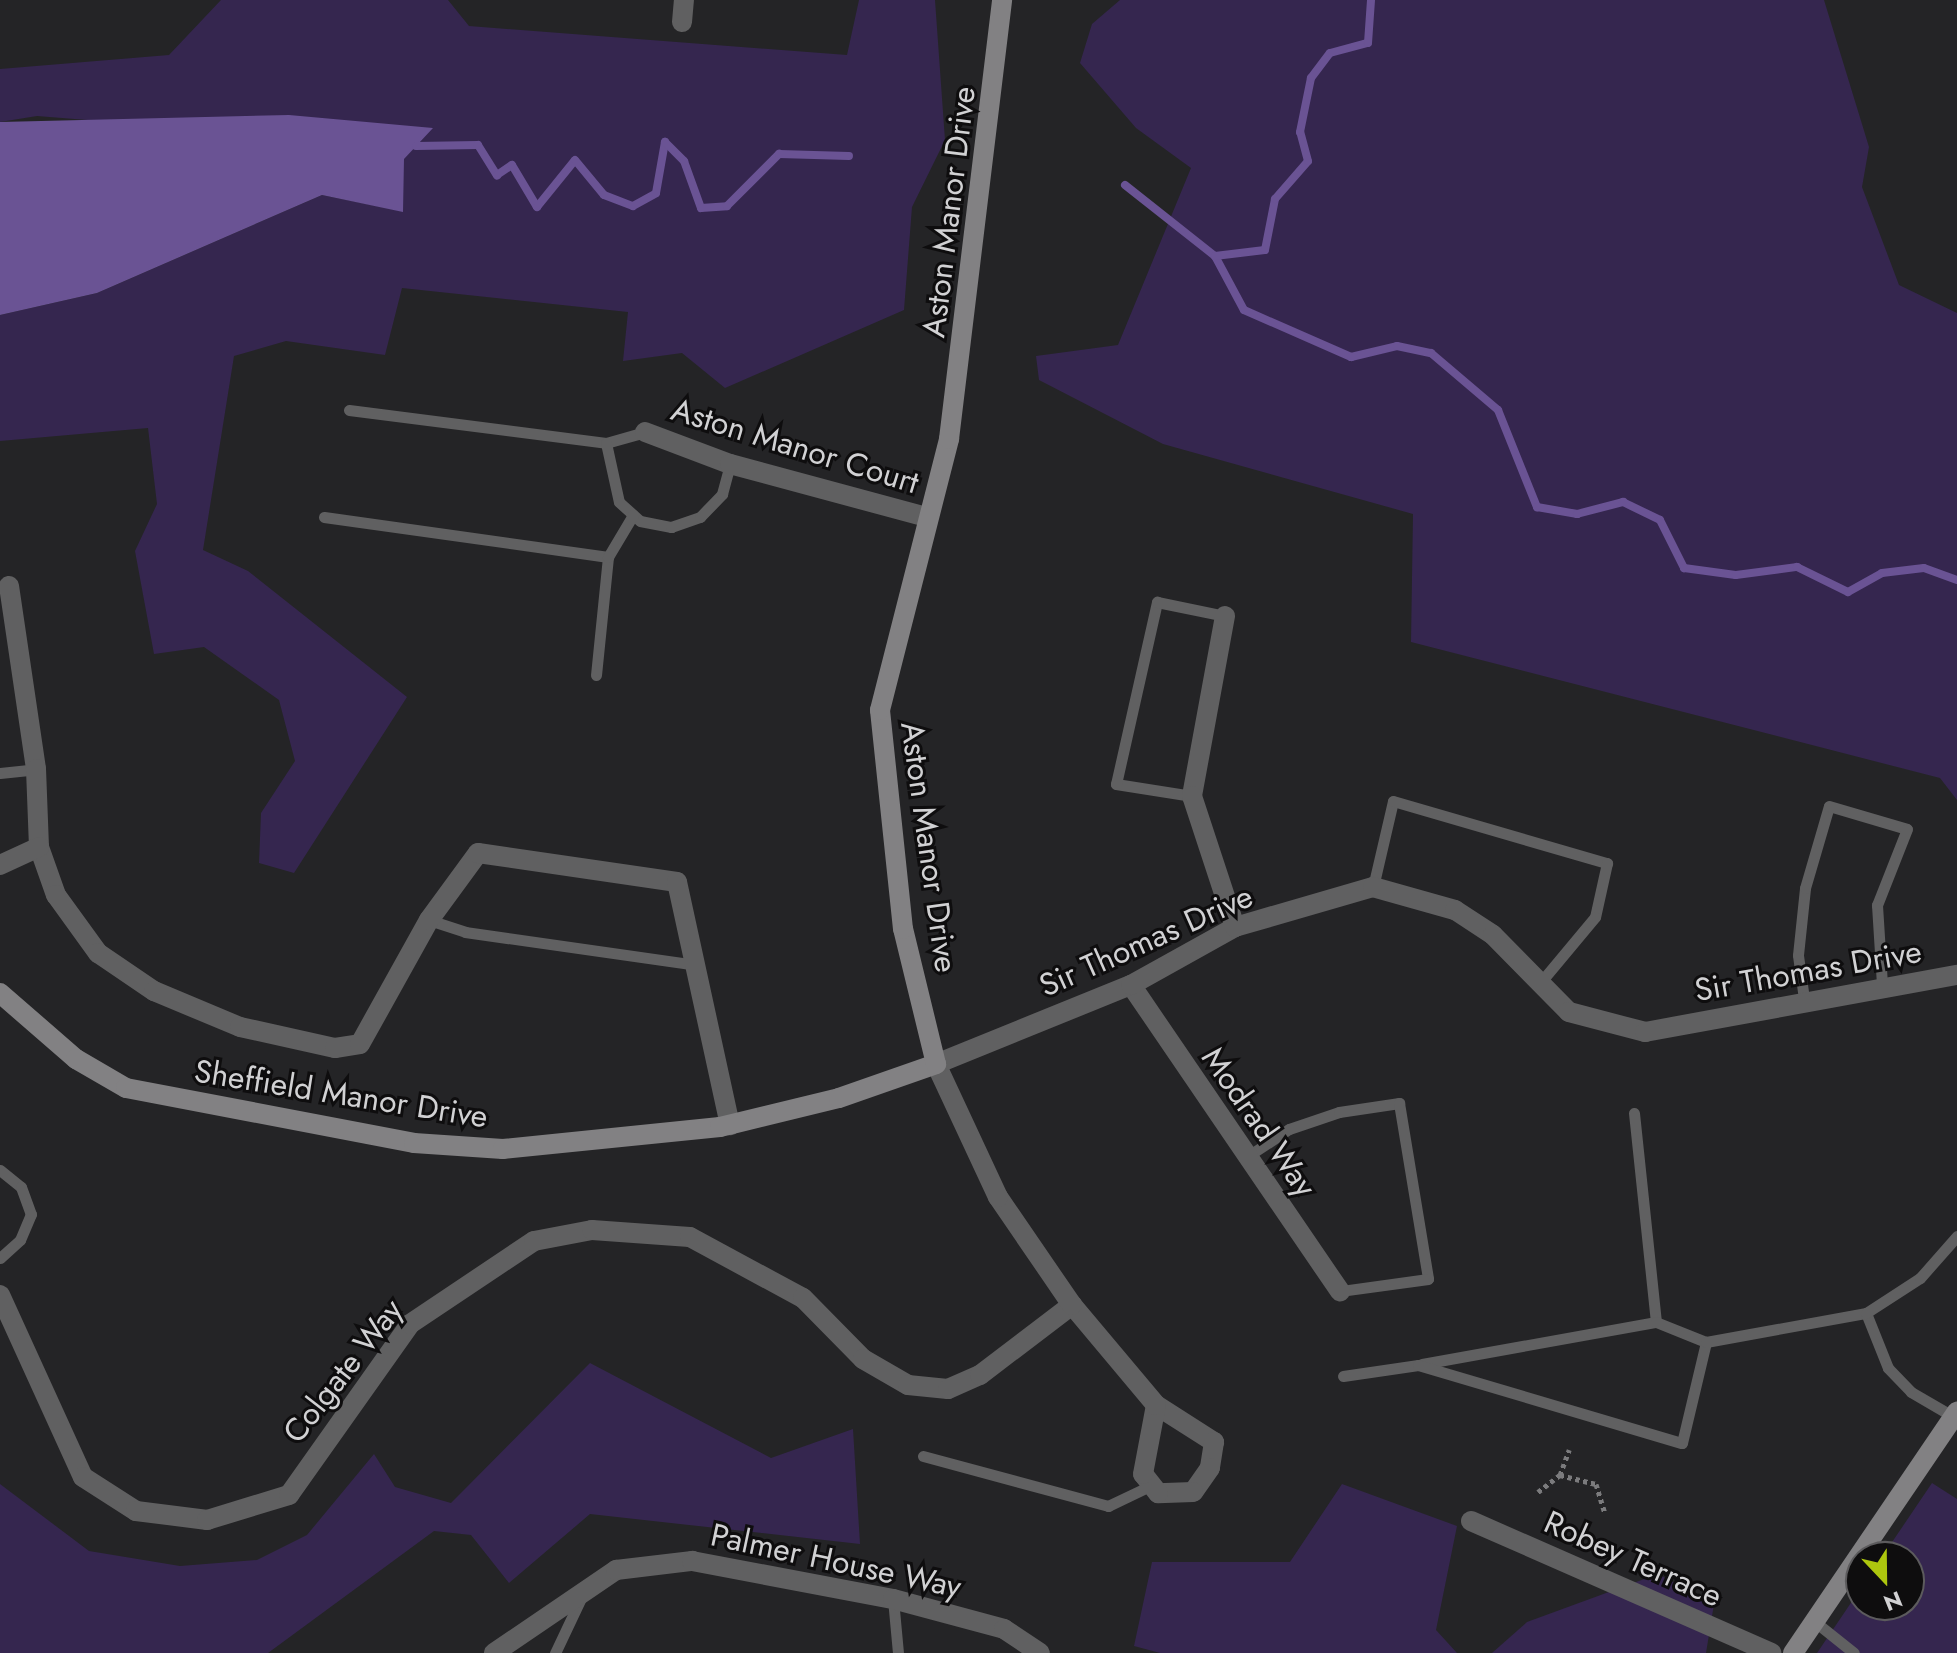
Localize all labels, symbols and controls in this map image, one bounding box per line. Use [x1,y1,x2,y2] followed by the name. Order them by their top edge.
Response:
[915,84,983,340] street label: Aston Manor Drive
[667,390,923,502] street label: Aston Manor Court
[892,719,966,975] street label: Aston Manor Drive
[1033,877,1259,1005] street label: Sir Thomas Drive
[1692,932,1924,1010] street label: Sir Thomas Drive
[1193,1040,1325,1204] street label: Modrad Way
[192,1052,490,1136] street label: Sheffield Manor Drive
[275,1291,411,1451] street label: Colgate Way
[1538,1503,1728,1615] street label: Robey Terrace
[707,1516,965,1606] street label: Palmer House Way
[1845,1541,1925,1621] north arrow
[1879,1583,1907,1620] text: N

